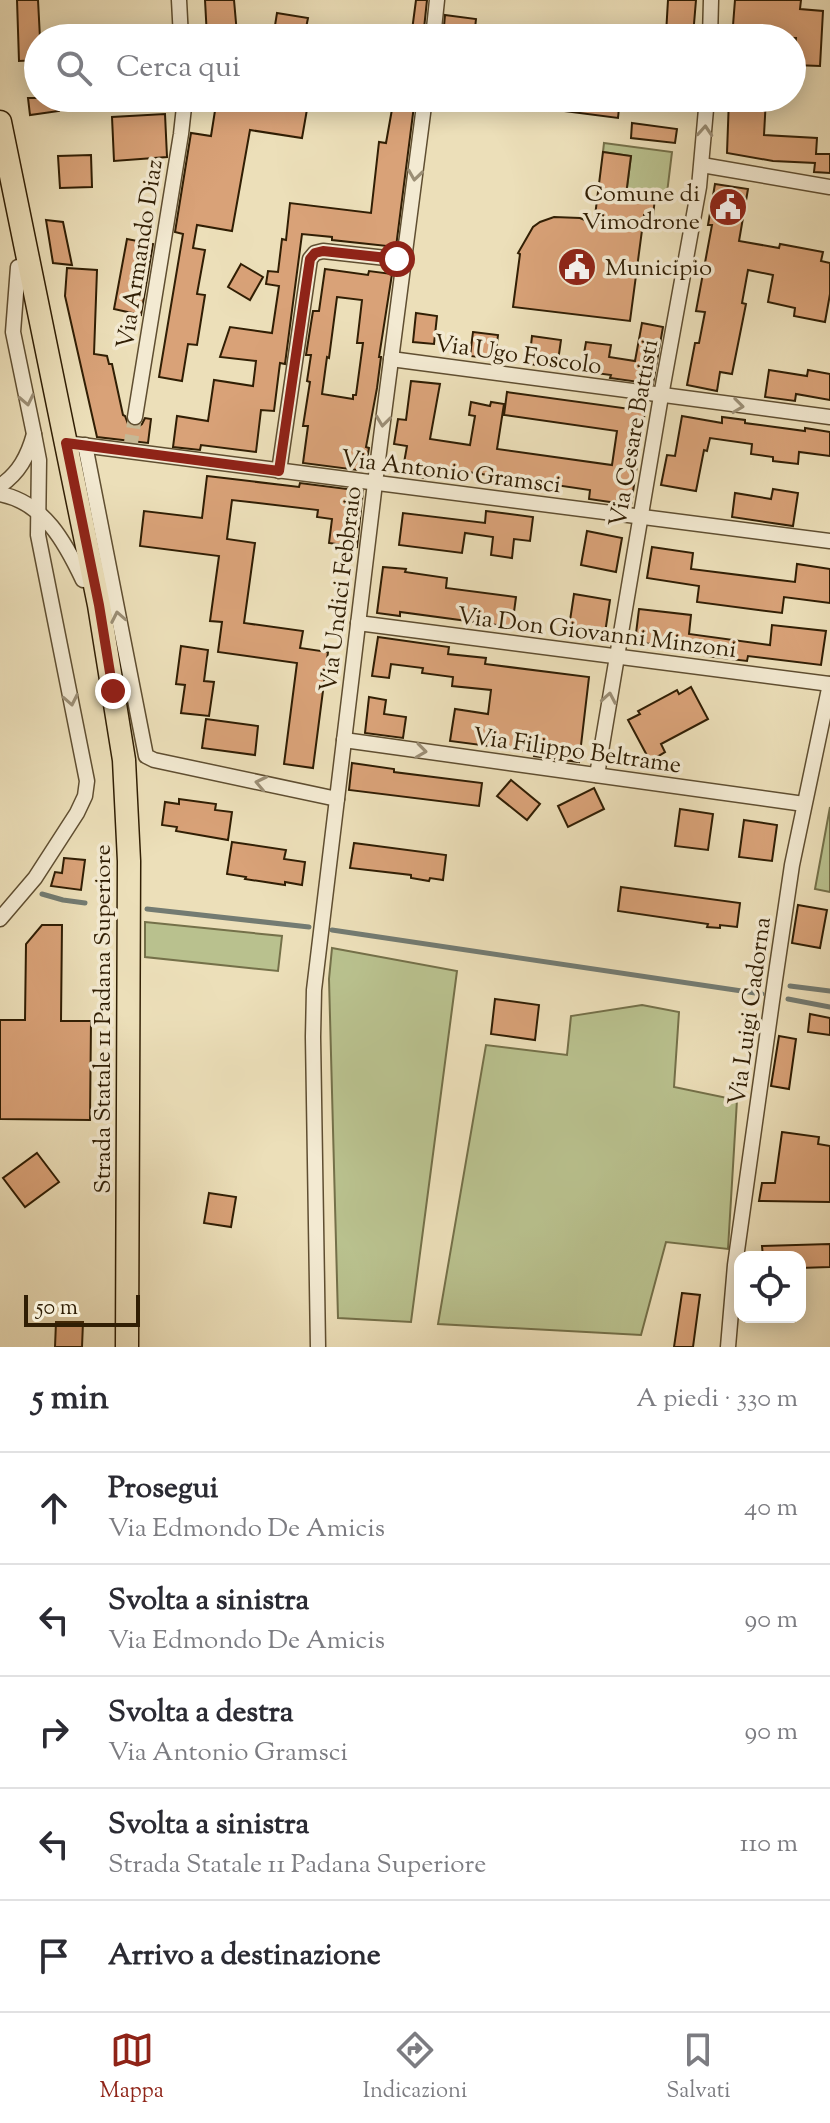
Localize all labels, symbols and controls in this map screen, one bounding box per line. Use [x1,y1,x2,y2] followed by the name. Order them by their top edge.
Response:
[24,24,806,112] search box
[52,46,96,90] icon: search
[116,47,241,90] text: Cerca qui
[696,124,713,137] one-way arrow
[109,157,173,351] street label: Via Armando Diaz
[407,168,424,182] one-way arrow
[582,178,700,240] place label: Comune di Vimodrone
[707,186,749,228] public building icon: Comune di Vimodrone
[379,241,415,277] route start
[556,246,598,288] public building icon: Municipio
[605,252,712,286] place label: Municipio
[432,327,604,385] street label: Via Ugo Foscolo
[602,337,668,530] street label: Via Cesare Battisti
[18,392,35,406] one-way arrow
[732,397,745,414] one-way arrow
[375,414,392,428] one-way arrow
[339,443,563,503] street label: Via Antonio Gramsci
[312,484,371,694] street label: Via Undici Febbraio
[455,600,739,668] street label: Via Don Giovanni Minzoni
[110,611,127,624] one-way arrow
[95,673,131,709] route end
[600,691,617,705] one-way arrow
[61,693,78,706] one-way arrow
[470,721,683,783] street label: Via Filippo Beltrame
[415,742,428,759] one-way arrow
[255,775,268,792] one-way arrow
[87,844,121,1194] street label: Strada Statale 11 Padana Superiore
[721,915,781,1108] street label: Via Luigi Cadorna
[734,1251,806,1323] map controls
[734,1251,806,1323] button: locate
[24,1291,140,1327] scale bar
[36,1293,78,1325] text: 50 m
[32,1375,109,1424] text: 5 min
[636,1381,798,1418] text: A piedi · 330 m
[108,1468,218,1511] text: Prosegui
[32,1486,76,1530] icon: ahead
[744,1490,798,1527] text: 40 m
[108,1511,385,1548] text: Via Edmondo De Amicis
[108,1580,309,1623] text: Svolta a sinistra
[32,1598,76,1642] icon: left
[745,1602,798,1639] text: 90 m
[108,1623,385,1660] text: Via Edmondo De Amicis
[108,1692,294,1735] text: Svolta a destra
[32,1710,76,1754] icon: right
[745,1714,798,1751] text: 90 m
[108,1735,348,1772] text: Via Antonio Gramsci
[108,1804,309,1847] text: Svolta a sinistra
[32,1822,76,1866] icon: left
[740,1826,798,1863] text: 110 m
[108,1847,486,1884] text: Strada Statale 11 Padana Superiore
[32,1934,76,1978] icon: arrive
[108,1935,381,1978] text: Arrivo a destinazione
[99,2028,164,2108] tab: Mappa
[363,2028,467,2108] tab: Indicazioni
[666,2028,731,2108] tab: Salvati

